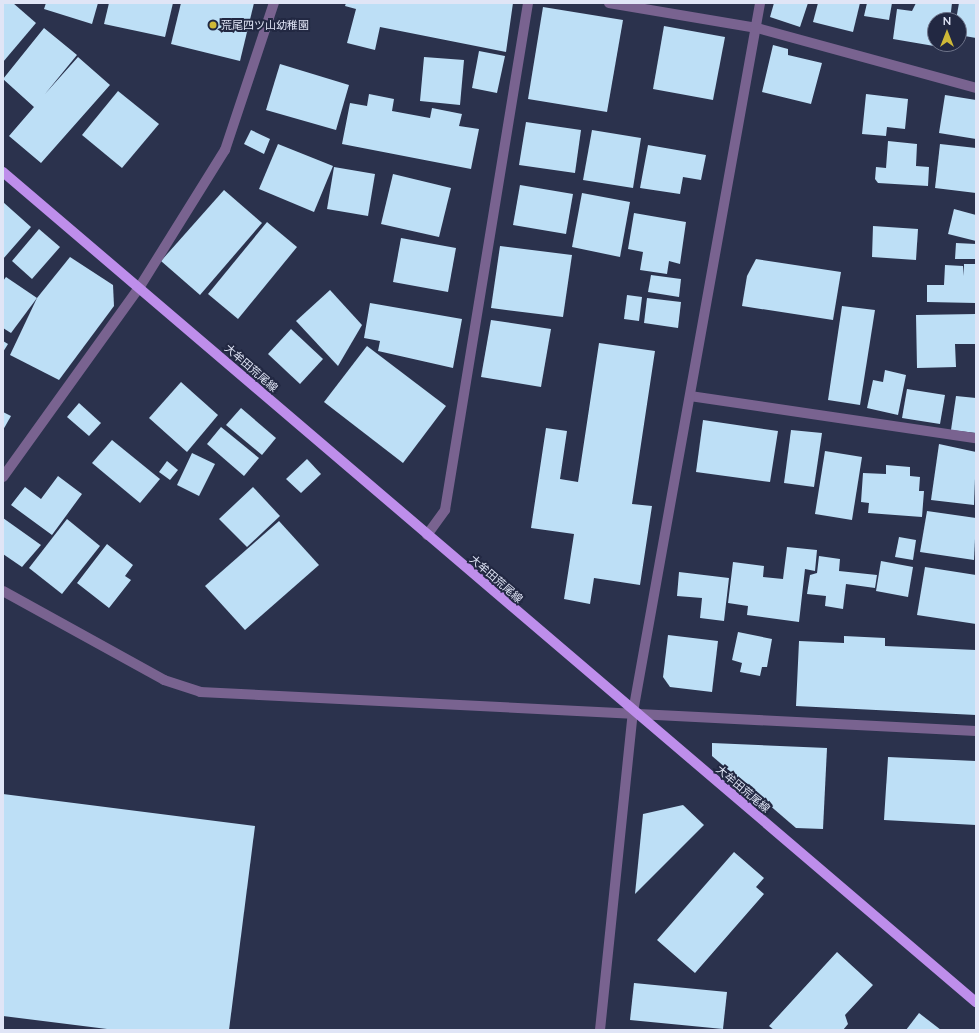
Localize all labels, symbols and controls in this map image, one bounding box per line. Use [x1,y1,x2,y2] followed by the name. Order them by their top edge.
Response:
[927,12,967,52] north arrow
[943,14,951,27] text: N
[221,18,309,32] place label: 荒尾四ツ山幼稚園
[208,20,218,30] marker: 荒尾四ツ山幼稚園
[222,341,280,395] street label: 大牟田荒尾線
[467,552,525,606] street label: 大牟田荒尾線
[713,763,773,815] street label: 大牟田荒尾線

